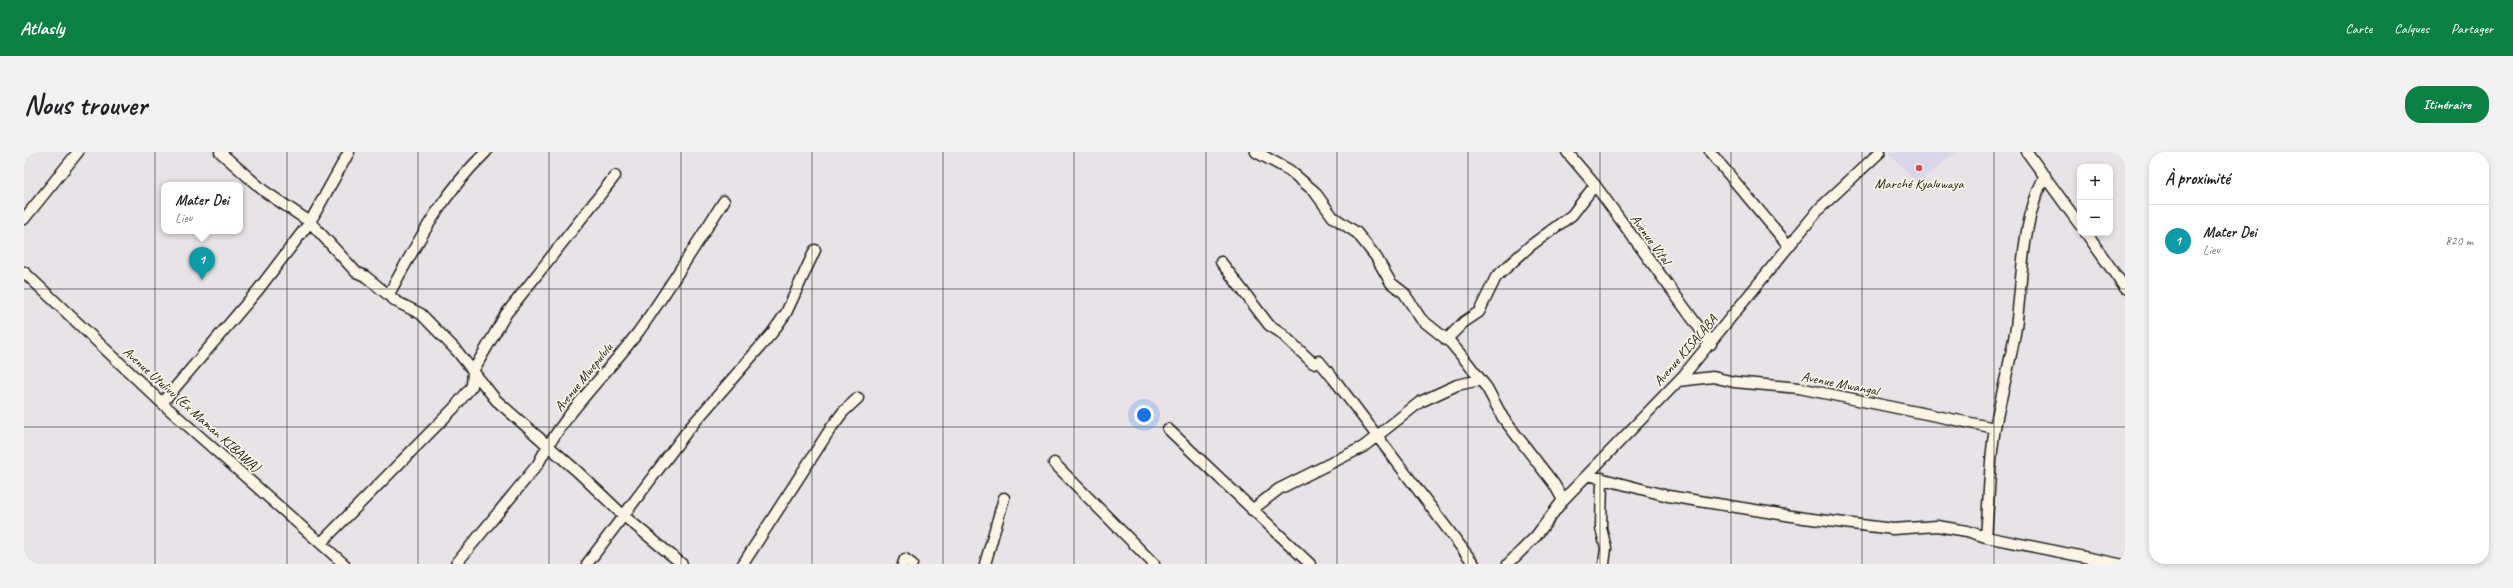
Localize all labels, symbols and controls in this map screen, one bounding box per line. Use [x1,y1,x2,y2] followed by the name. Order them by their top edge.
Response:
[20,16,64,40] text: Atlasly
[2345,20,2372,37] text: Carte
[2394,20,2429,37] text: Calques
[2451,20,2493,37] text: Partager
[2405,86,2489,123] button: Itinéraire
[24,87,147,122] text: Nous trouver
[1914,163,1924,173] marker: Marché Kyaluwaya
[2077,164,2113,236] map controls
[2077,164,2113,200] button: +
[2165,168,2230,189] text: À proximité
[1874,175,1964,192] place label: Marché Kyaluwaya
[161,182,243,234] popup
[175,191,229,210] text: Mater Dei
[2077,200,2113,236] button: −
[175,210,192,226] text: Lieu
[1627,211,1676,270] street label: Avenue Vital
[2203,223,2256,242] text: Mater Dei
[2175,233,2181,249] text: 1
[2445,233,2473,249] text: 820 m
[2203,242,2220,258] text: Lieu
[189,247,215,280] pin: 1
[1650,311,1721,389] street label: Avenue KISALABA
[551,339,617,415] street label: Avenue Mwepululu
[119,343,265,477] street label: Avenue Utulivu (Ex Maman KIBAWA)
[1800,368,1883,400] street label: Avenue Mwangal
[1134,405,1154,425] your location

